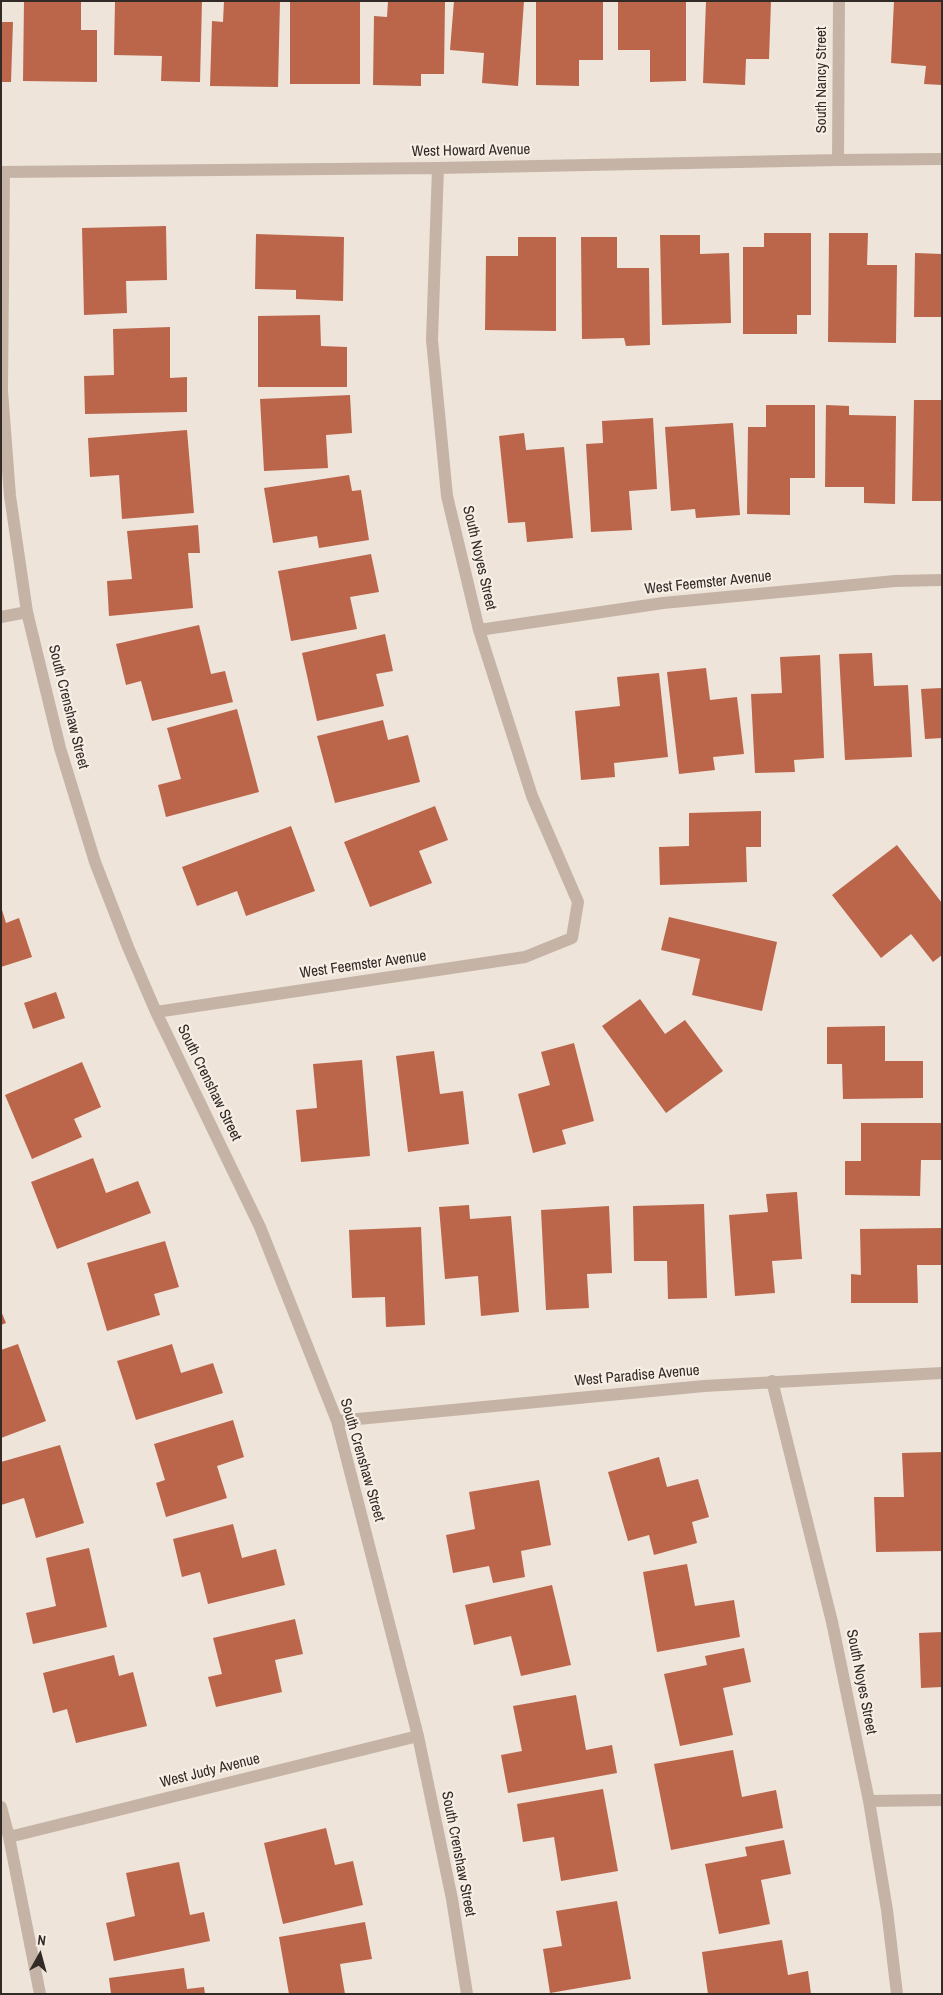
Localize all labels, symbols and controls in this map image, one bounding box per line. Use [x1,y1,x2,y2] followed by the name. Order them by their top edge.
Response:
[813,27,831,133] street label: South Nancy Street
[412,141,530,161] street label: West Howard Avenue
[458,504,500,612] street label: South Noyes Street
[644,567,772,599] street label: West Feemster Avenue
[44,643,92,771] street label: South Crenshaw Street
[299,947,427,983] street label: West Feemster Avenue
[173,1022,245,1144] street label: South Crenshaw Street
[574,1362,700,1390] street label: West Paradise Avenue
[336,1396,388,1524] street label: South Crenshaw Street
[842,1628,880,1736] street label: South Noyes Street
[158,1750,262,1792] street label: West Judy Avenue
[437,1790,479,1918] street label: South Crenshaw Street
[15,1930,65,1980] north arrow
[37,1931,47,1950] text: N

